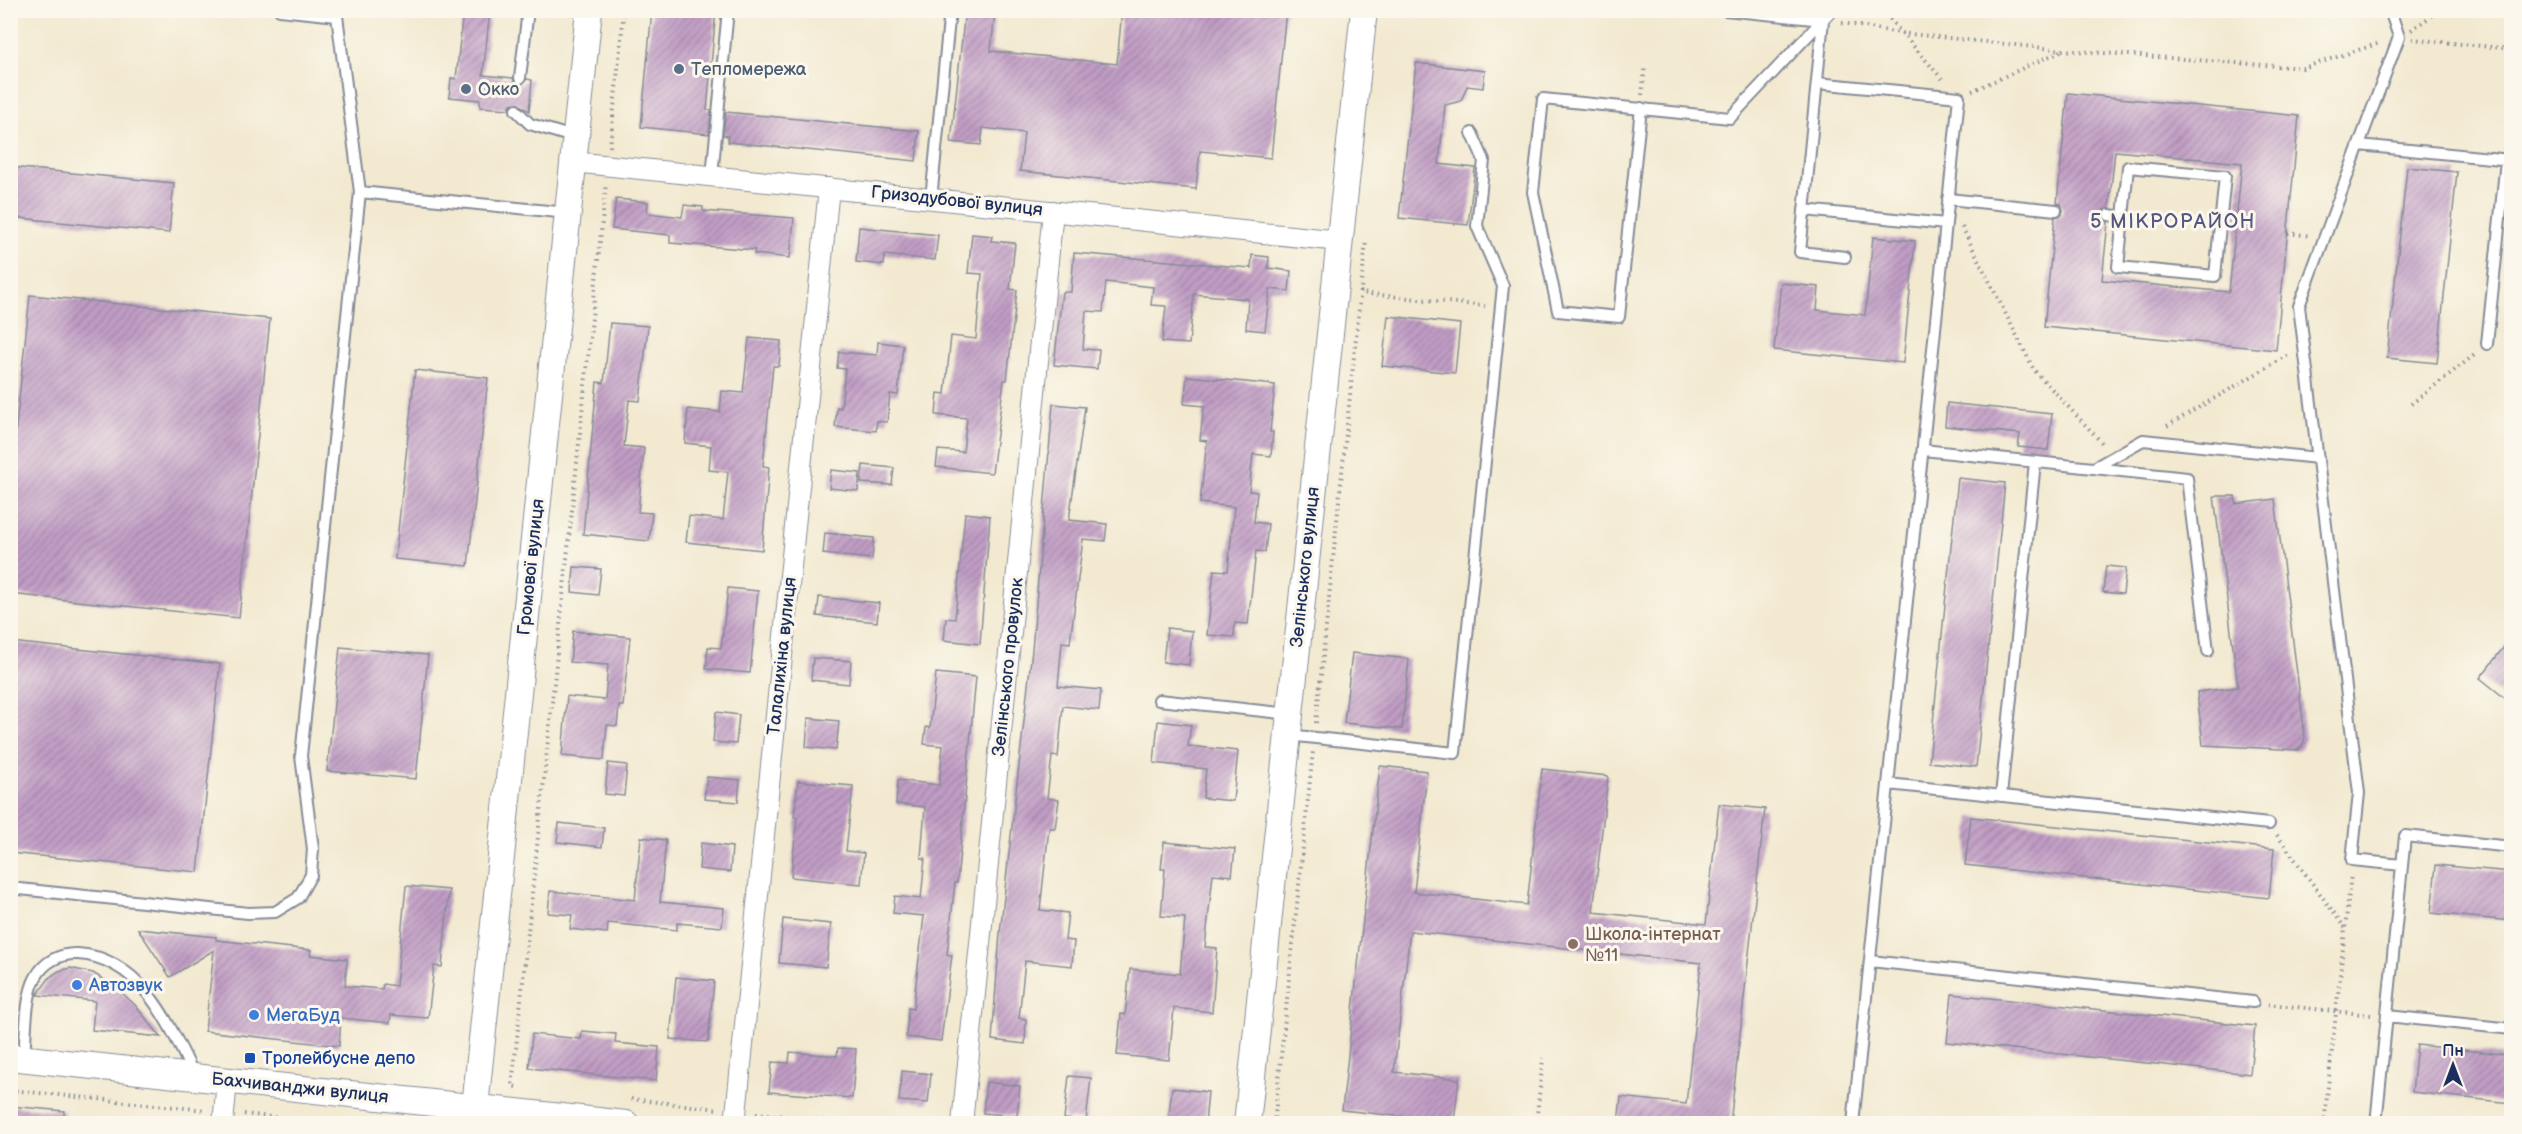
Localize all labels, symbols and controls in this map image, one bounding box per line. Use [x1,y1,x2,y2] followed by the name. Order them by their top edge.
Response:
[691,59,807,80] place label: Тепломережа
[672,62,686,76] marker: Тепломережа
[478,79,519,100] place label: Окко
[459,82,473,96] marker: Окко
[870,182,1044,220] street label: Гризодубової вулиця
[2090,210,2256,234] district label: 5 МІКРОРАЙОН
[1286,486,1324,648] street label: Зелінського вулиця
[513,498,549,636] street label: Громової вулиця
[763,576,801,736] street label: Талалихіна вулиця
[988,576,1028,757] street label: Зелінського провулок
[1585,924,1721,966] place label: Школа-інтернат №11
[1566,937,1580,951] marker: Школа-інтернат №11
[88,975,163,996] place label: Автозвук
[70,978,84,992] marker: Автозвук
[266,1005,340,1026] place label: МегаБуд
[247,1008,261,1022] marker: МегаБуд
[2423,1035,2483,1095] north arrow
[2442,1042,2464,1061] text: Пн
[262,1048,415,1069] place label: Тролейбусне депо
[243,1051,257,1065] marker: Тролейбусне депо
[210,1068,390,1108] street label: Бахчиванджи вулиця

